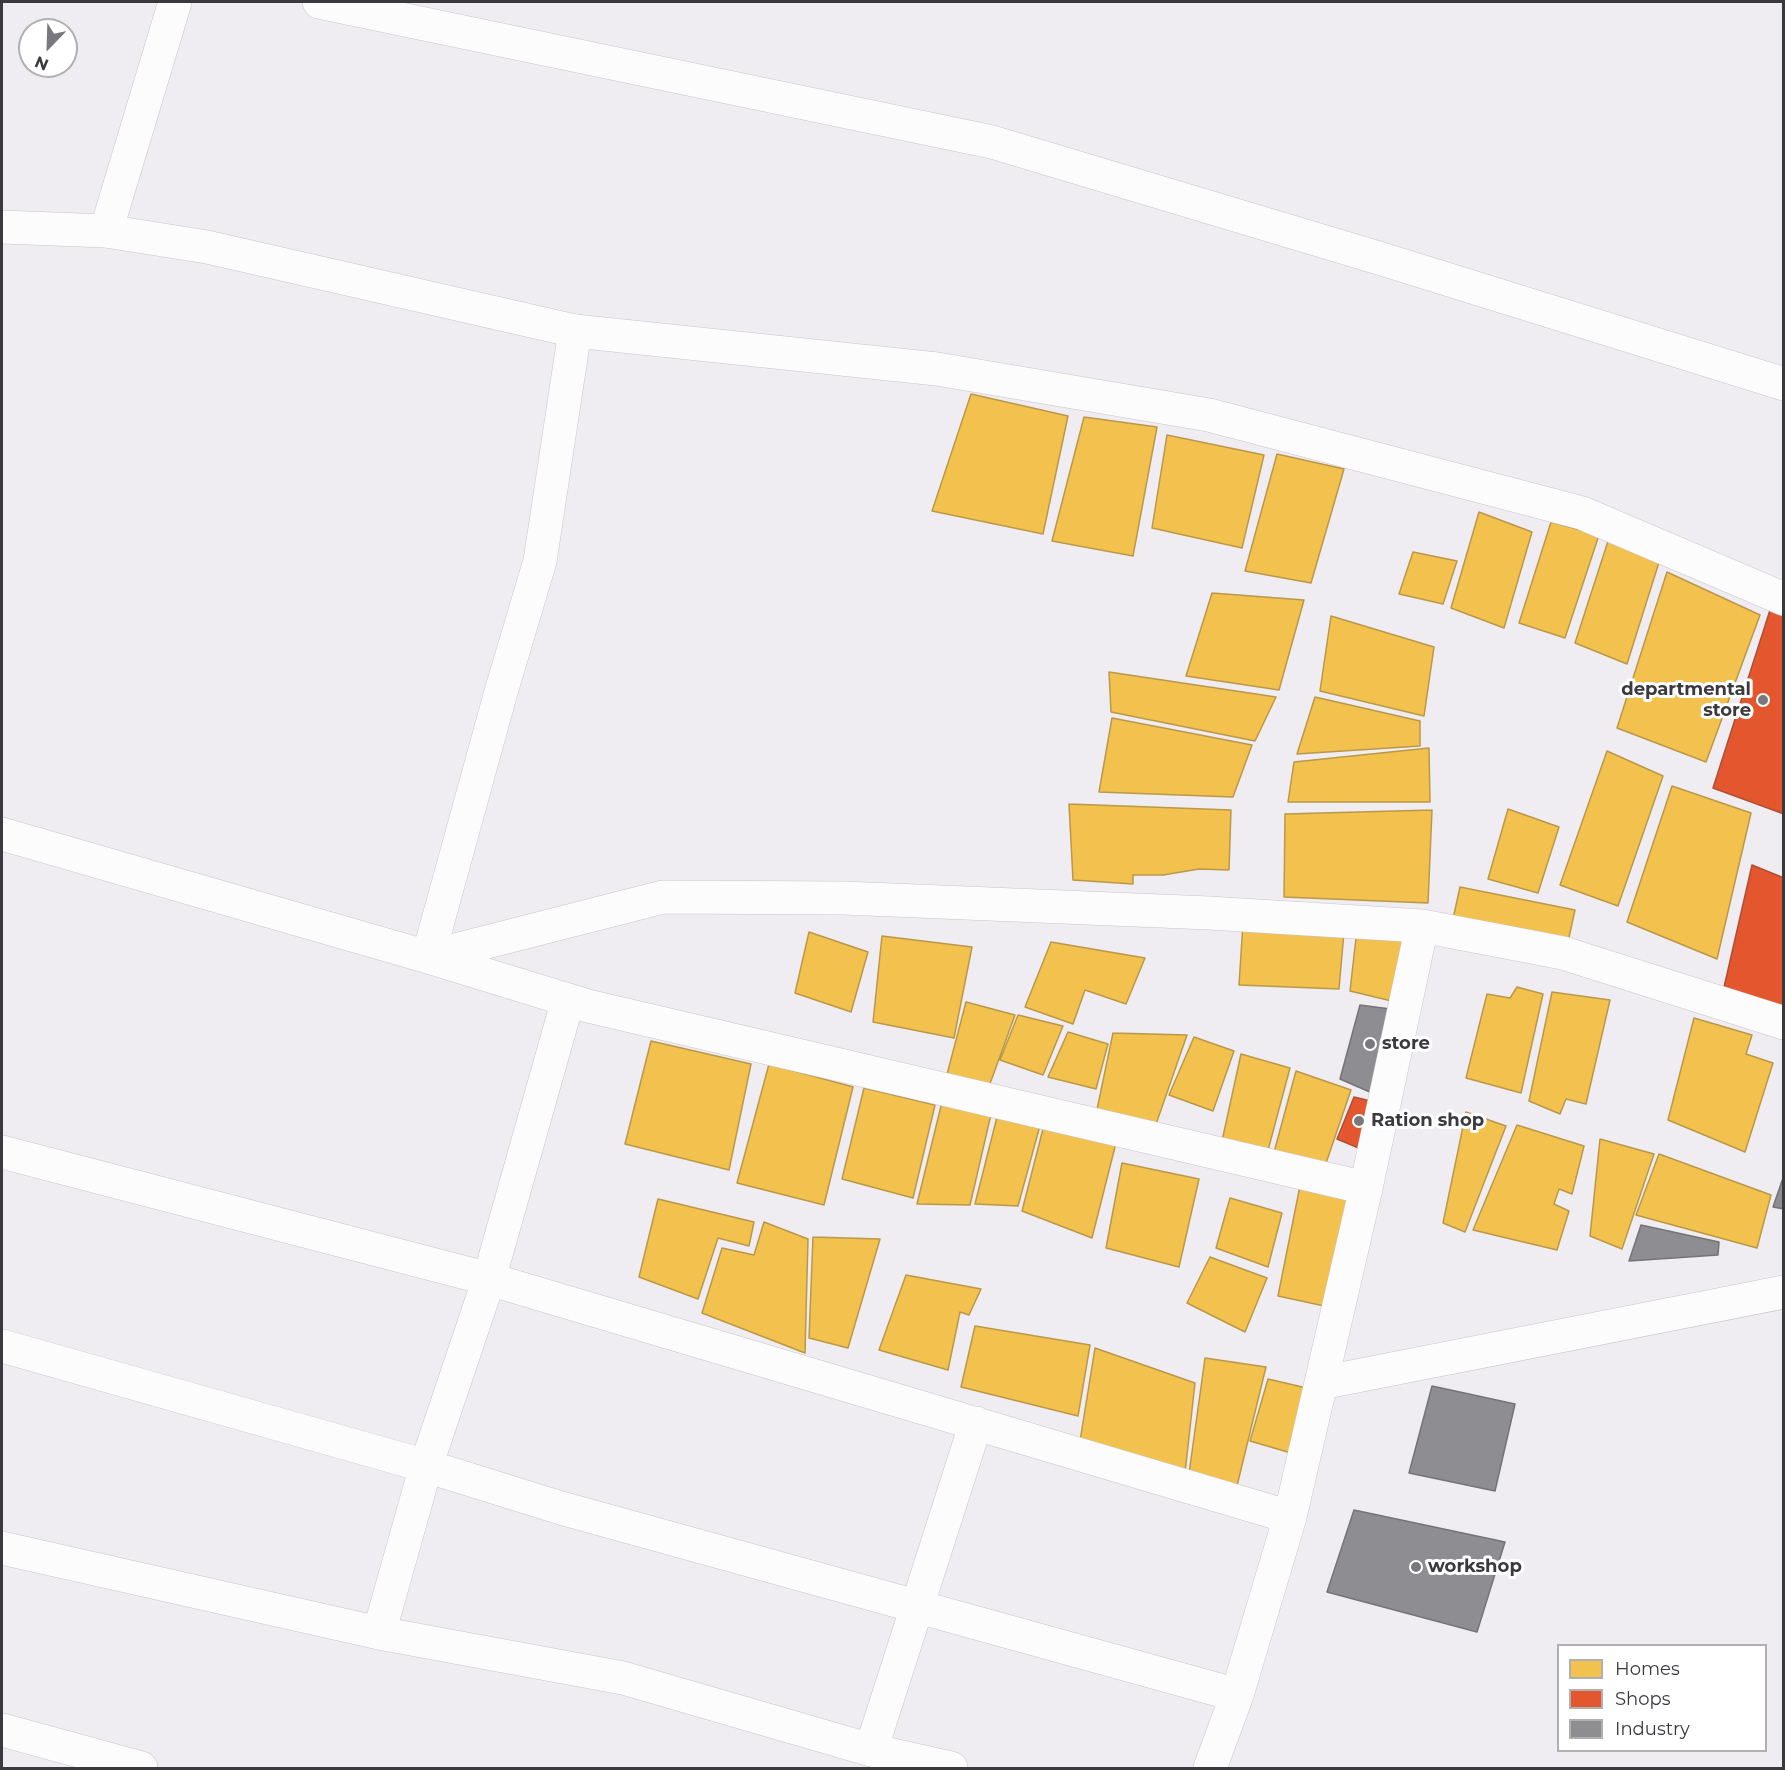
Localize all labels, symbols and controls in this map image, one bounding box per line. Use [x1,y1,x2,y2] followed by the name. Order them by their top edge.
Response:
[18,18,78,78] north arrow
[32,52,51,74] text: N
[1621,679,1751,722] place label: departmental store
[1756,693,1770,707] marker: departmental store
[1382,1033,1430,1055] place label: store
[1363,1037,1377,1051] marker: store
[1371,1110,1484,1132] place label: Ration shop
[1352,1114,1366,1128] marker: Ration shop
[1428,1556,1522,1578] place label: workshop
[1409,1560,1423,1574] marker: workshop
[1557,1644,1767,1752] legend
[1615,1658,1680,1680] text: Homes
[1615,1688,1671,1710] text: Shops
[1615,1718,1690,1740] text: Industry

